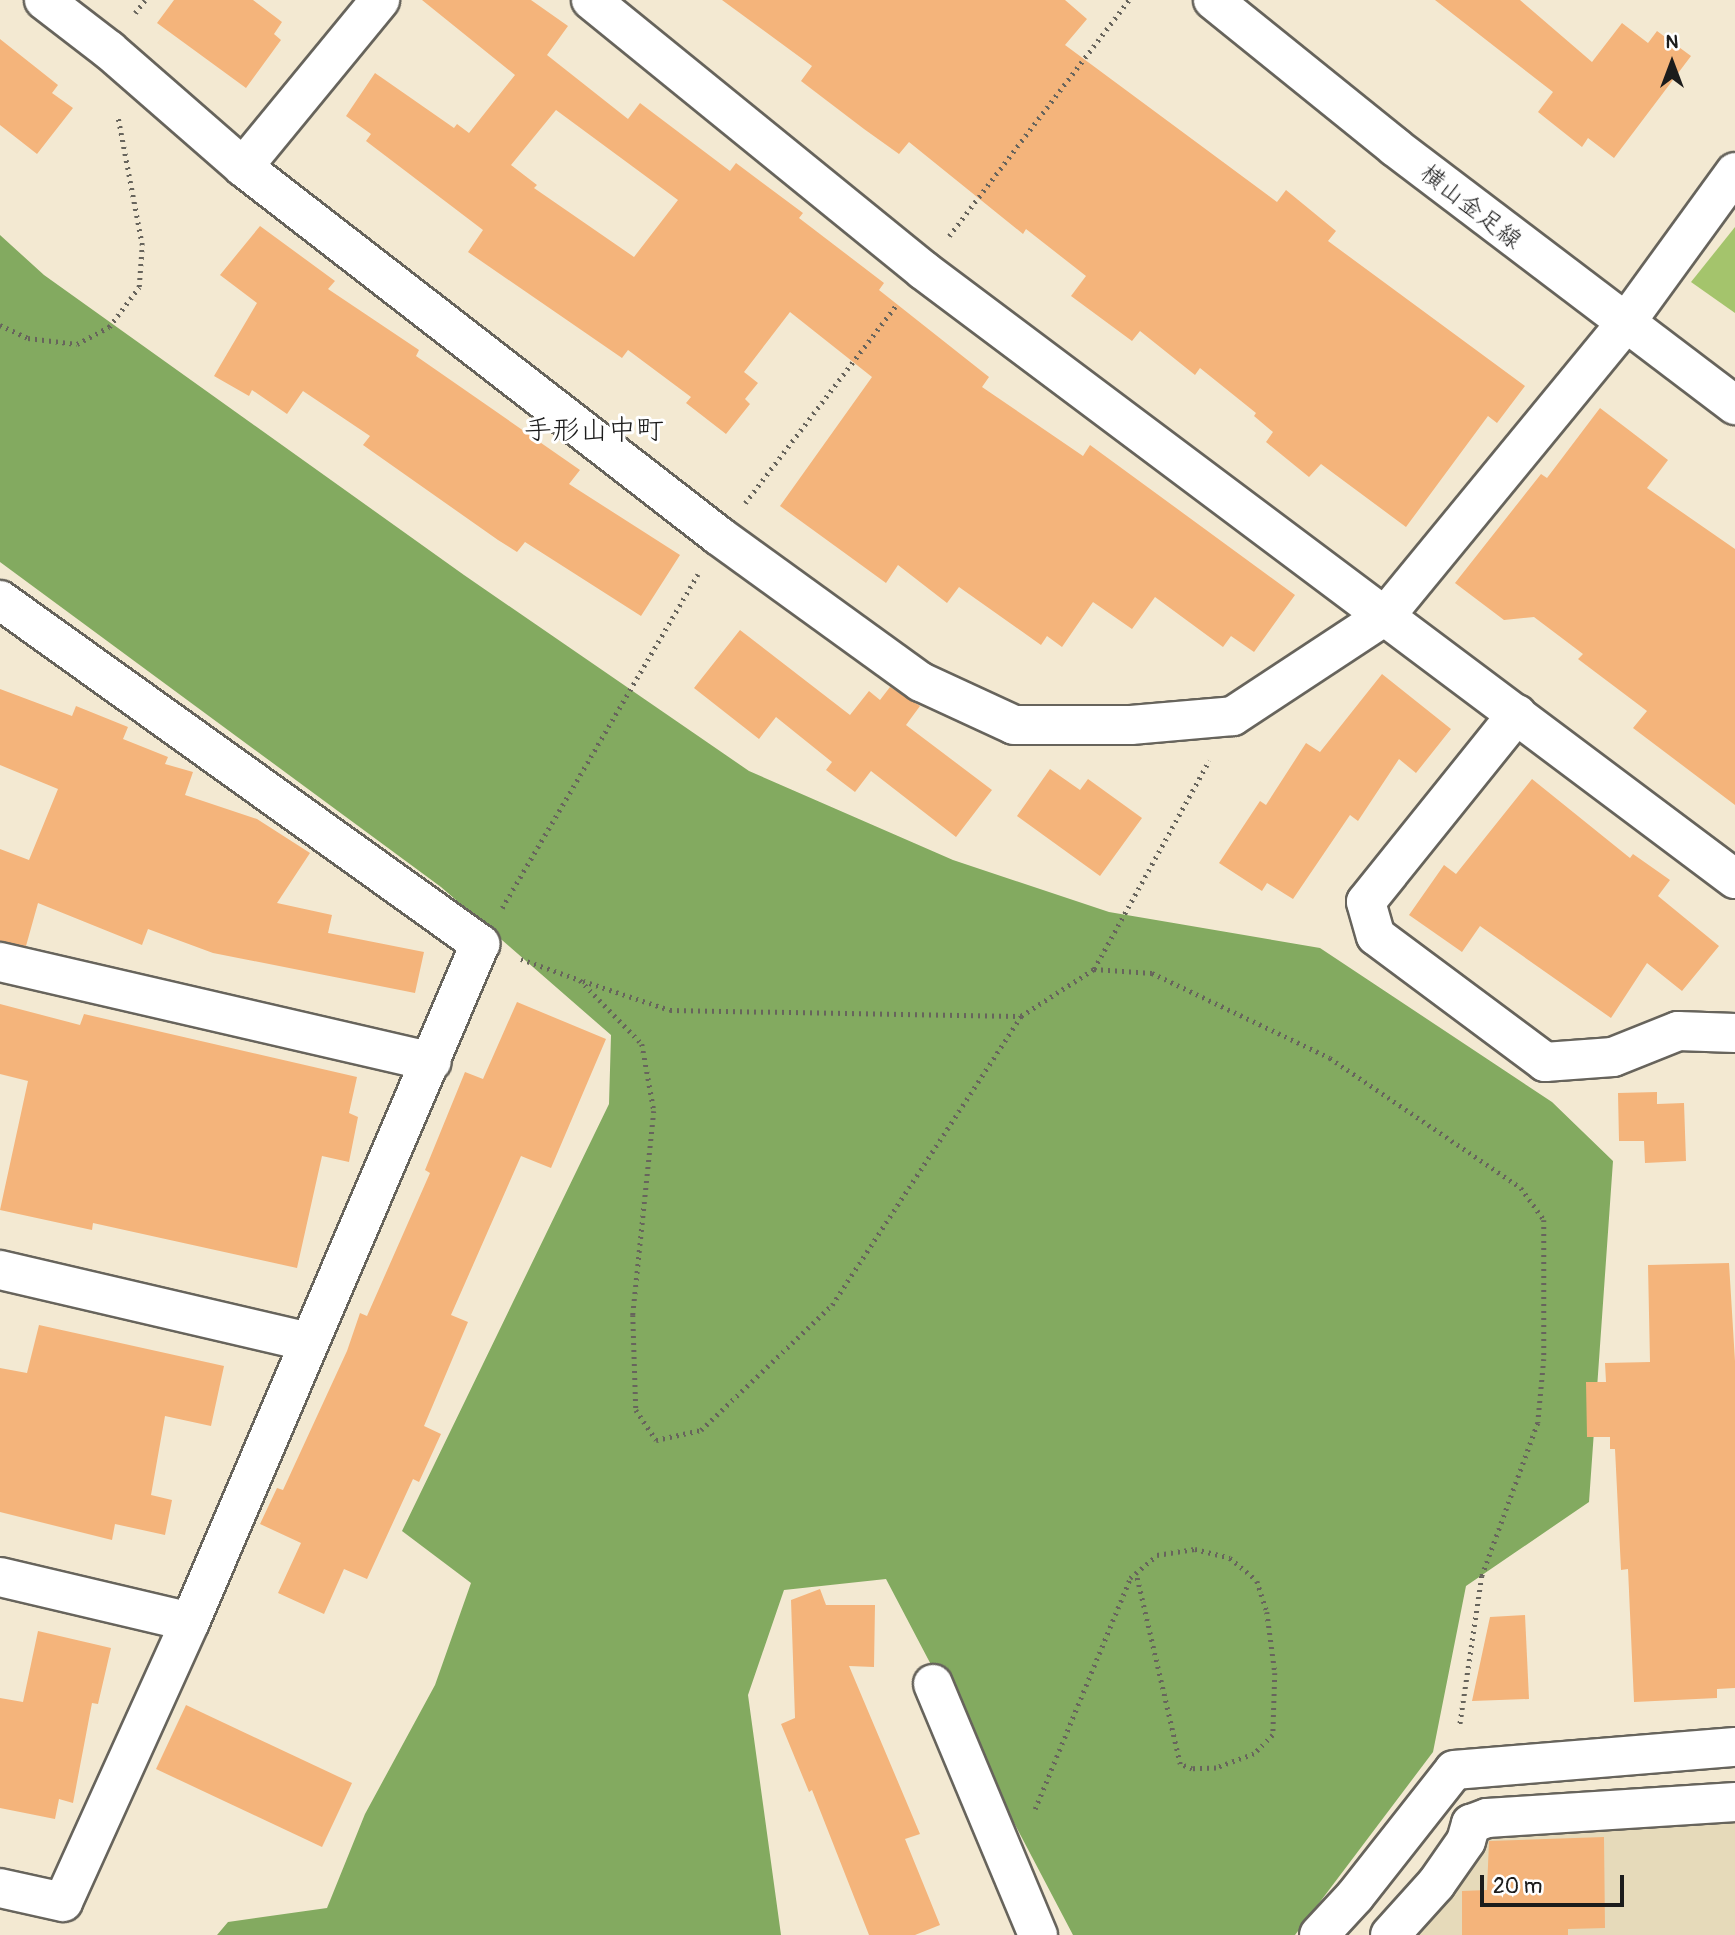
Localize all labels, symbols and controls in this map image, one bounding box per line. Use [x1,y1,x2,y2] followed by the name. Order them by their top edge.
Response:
[1637,28,1707,98] north arrow
[1666,30,1678,54] text: N
[1415,159,1527,255] street label: 横山金足線
[524,414,664,448] district label: 手形山中町
[1483,1862,1626,1906] scale bar
[1493,1873,1542,1900] text: 20 m

